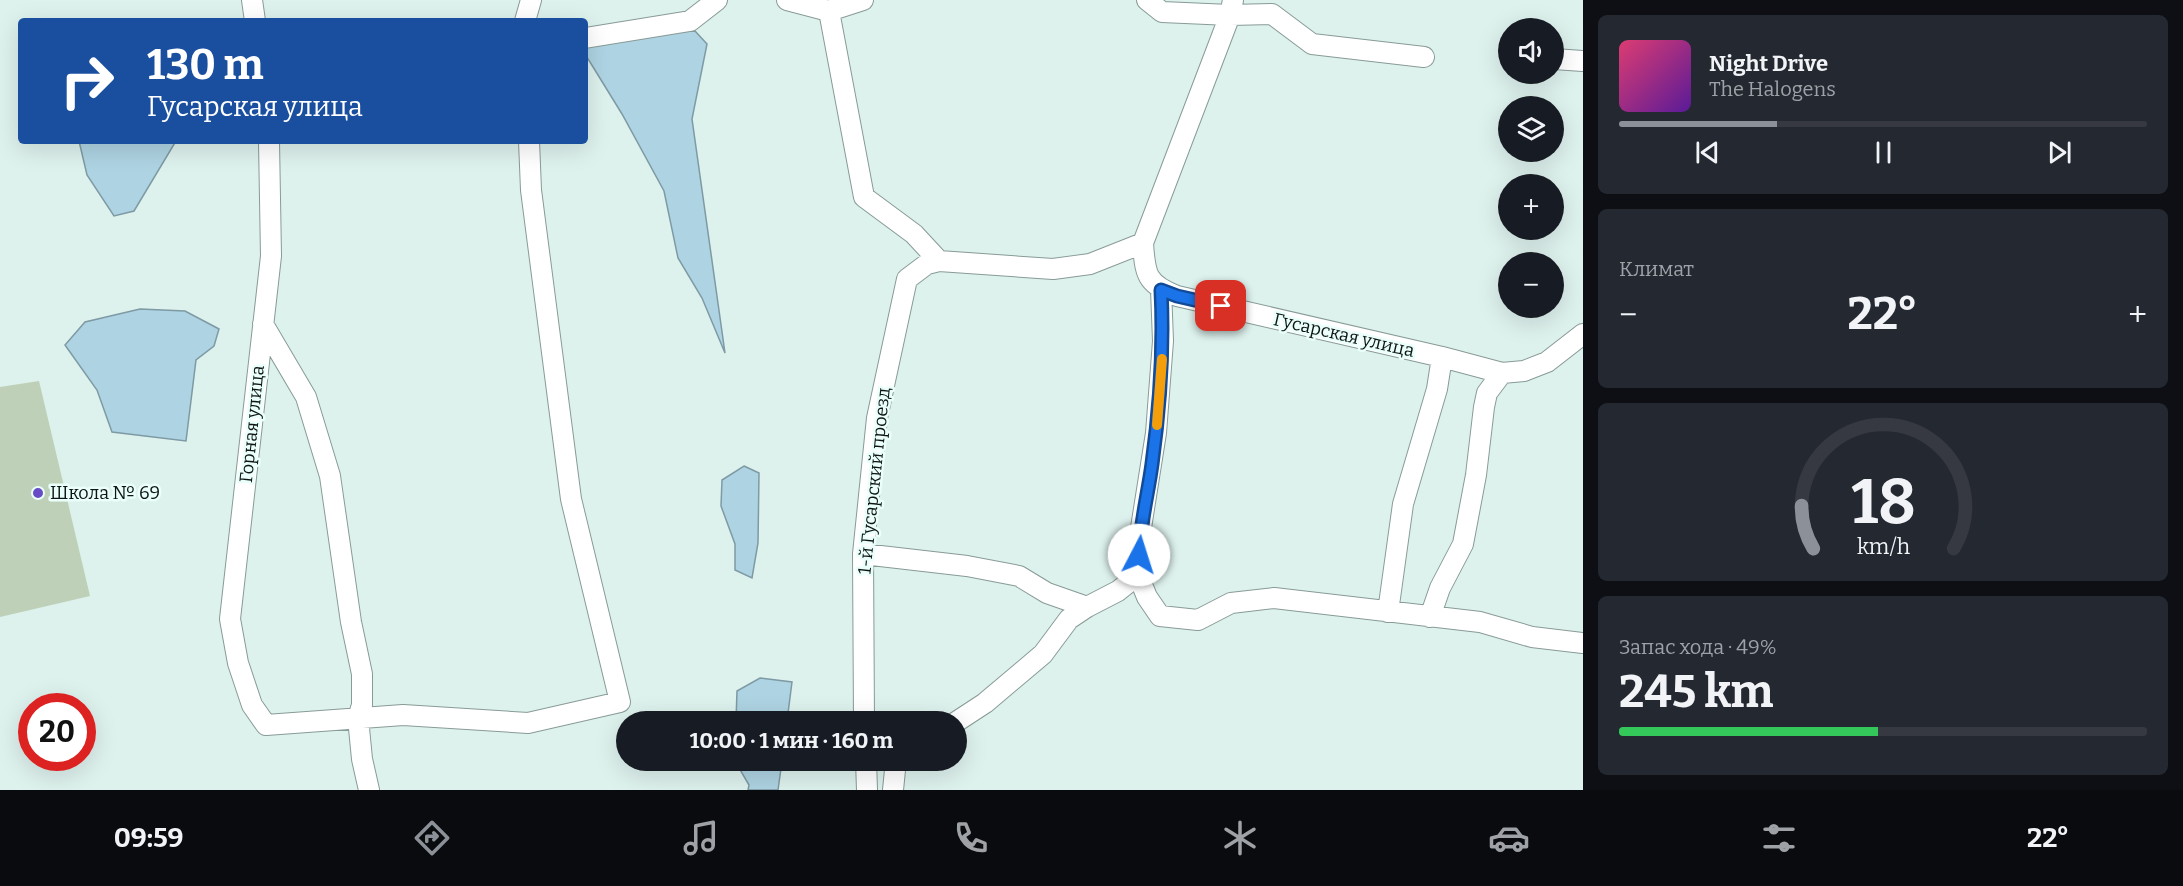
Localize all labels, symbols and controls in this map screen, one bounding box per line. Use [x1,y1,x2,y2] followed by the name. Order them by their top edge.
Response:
[1498,18,1564,318] map controls
[1498,18,1564,84] button: sound
[147,40,264,90] text: 130 m
[48,42,126,120] icon: right
[1709,50,1828,77] text: Night Drive
[1709,77,1836,101] text: The Halogens
[147,91,363,123] text: Гусарская улица
[1498,96,1564,162] button: layers
[1691,136,1724,169] icon: previous
[1867,136,1900,169] icon: pause
[2043,136,2076,169] icon: next
[1498,174,1564,240] button: +
[1498,252,1564,318] button: −
[1619,257,1694,281] text: Климат
[1195,280,1246,331] pin
[1847,287,1918,341] text: 22°
[1204,289,1237,322] icon: arrive
[1619,295,1637,335] text: −
[2128,295,2147,335] text: +
[1271,308,1417,362] street label: Гусарская улица
[235,364,269,484] street label: Горная улица
[853,386,895,576] street label: 1-й Гусарский проезд
[1851,465,1915,540] text: 18
[50,482,160,504] place label: Школа № 69
[31,486,45,500] marker: Школа № 69
[1107,523,1171,587] position arrow
[1856,534,1910,560] text: km/h
[1619,635,1777,659] text: Запас хода · 49%
[1619,665,1774,719] text: 245 km
[18,693,96,771] speed limit sign: 20
[690,727,893,754] text: 10:00 · 1 мин · 160 m
[411,817,453,859] icon: directions
[680,817,722,859] icon: music
[950,817,992,859] icon: phone
[1219,817,1261,859] icon: climate
[1488,817,1530,859] icon: car
[1758,817,1800,859] icon: filters
[114,822,184,854] text: 09:59
[2027,822,2069,854] text: 22°

